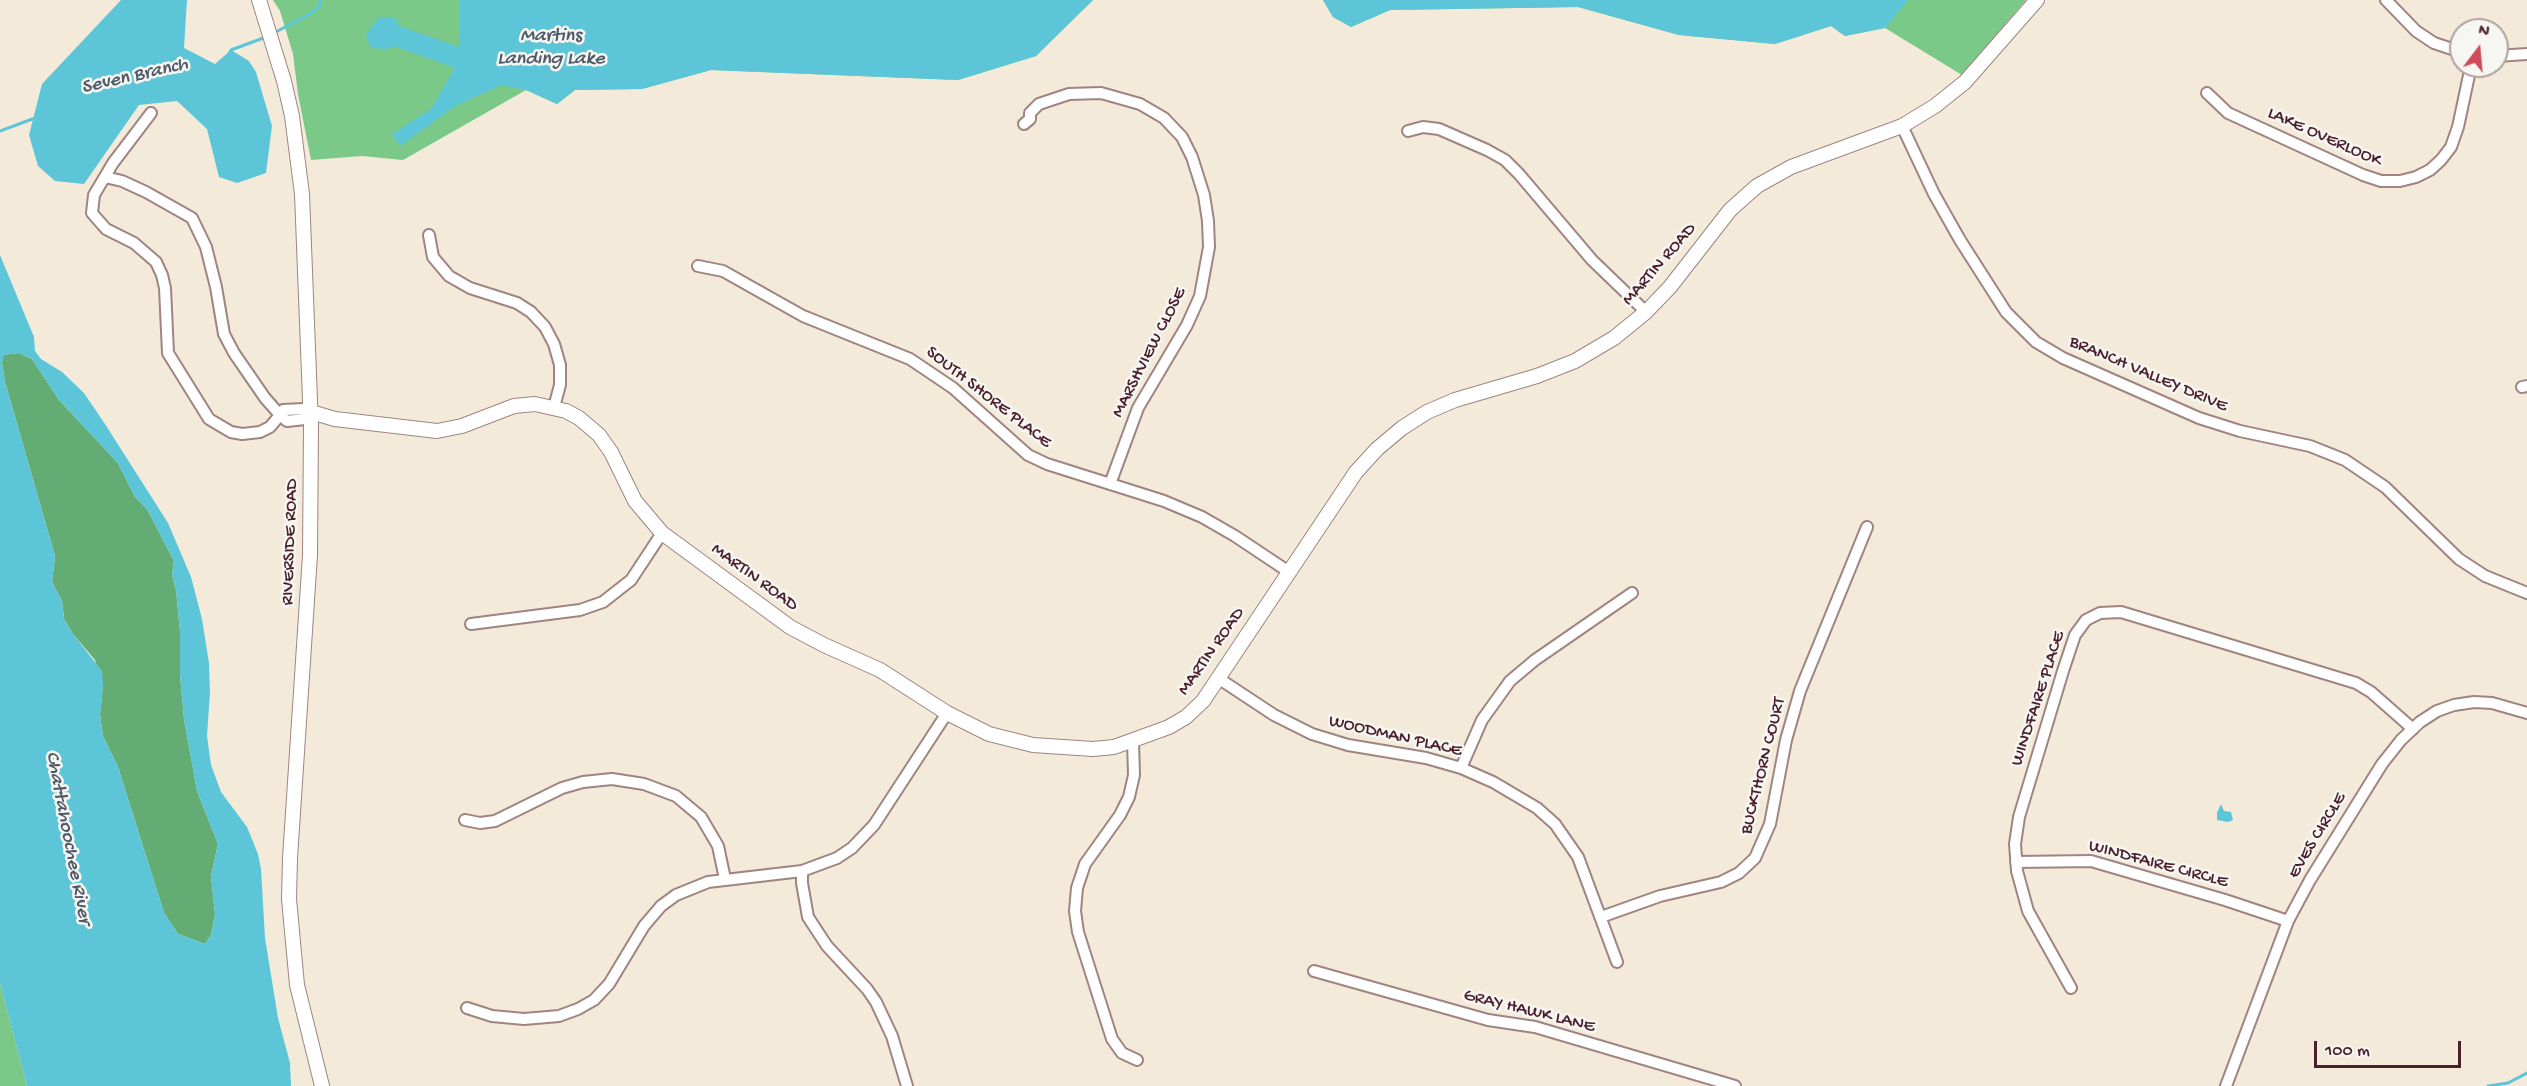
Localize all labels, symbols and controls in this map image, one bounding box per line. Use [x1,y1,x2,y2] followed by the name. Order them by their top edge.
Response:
[2449,18,2509,78] north arrow
[2476,22,2491,43] text: N
[497,25,605,72] water label: Martins Landing Lake
[79,53,191,101] water label: Seven Branch
[2264,103,2384,173] street label: LAKE OVERLOOK
[1618,219,1702,311] street label: MARTIN ROAD
[1108,284,1192,422] street label: MARSHVIEW CLOSE
[2066,332,2230,418] street label: BRANCH VALLEY DRIVE
[921,342,1055,454] street label: SOUTH SHORE PLACE
[278,478,304,606] street label: RIVERSIDE ROAD
[706,539,802,617] street label: MARTIN ROAD
[1174,604,1250,700] street label: MARTIN ROAD
[2007,629,2071,769] street label: WINDFAIRE PLACE
[1737,695,1791,837] street label: BUCKTHORN COURT
[1326,711,1464,763] street label: WOODMAN PLACE
[38,750,96,926] water label: Chattahoochee River
[2284,789,2352,883] street label: EVES CIRCLE
[2086,836,2230,894] street label: WINDFAIRE CIRCLE
[1461,985,1597,1039] street label: GRAY HAWK LANE
[2317,1029,2464,1067] scale bar
[2325,1041,2370,1062] text: 100 m

